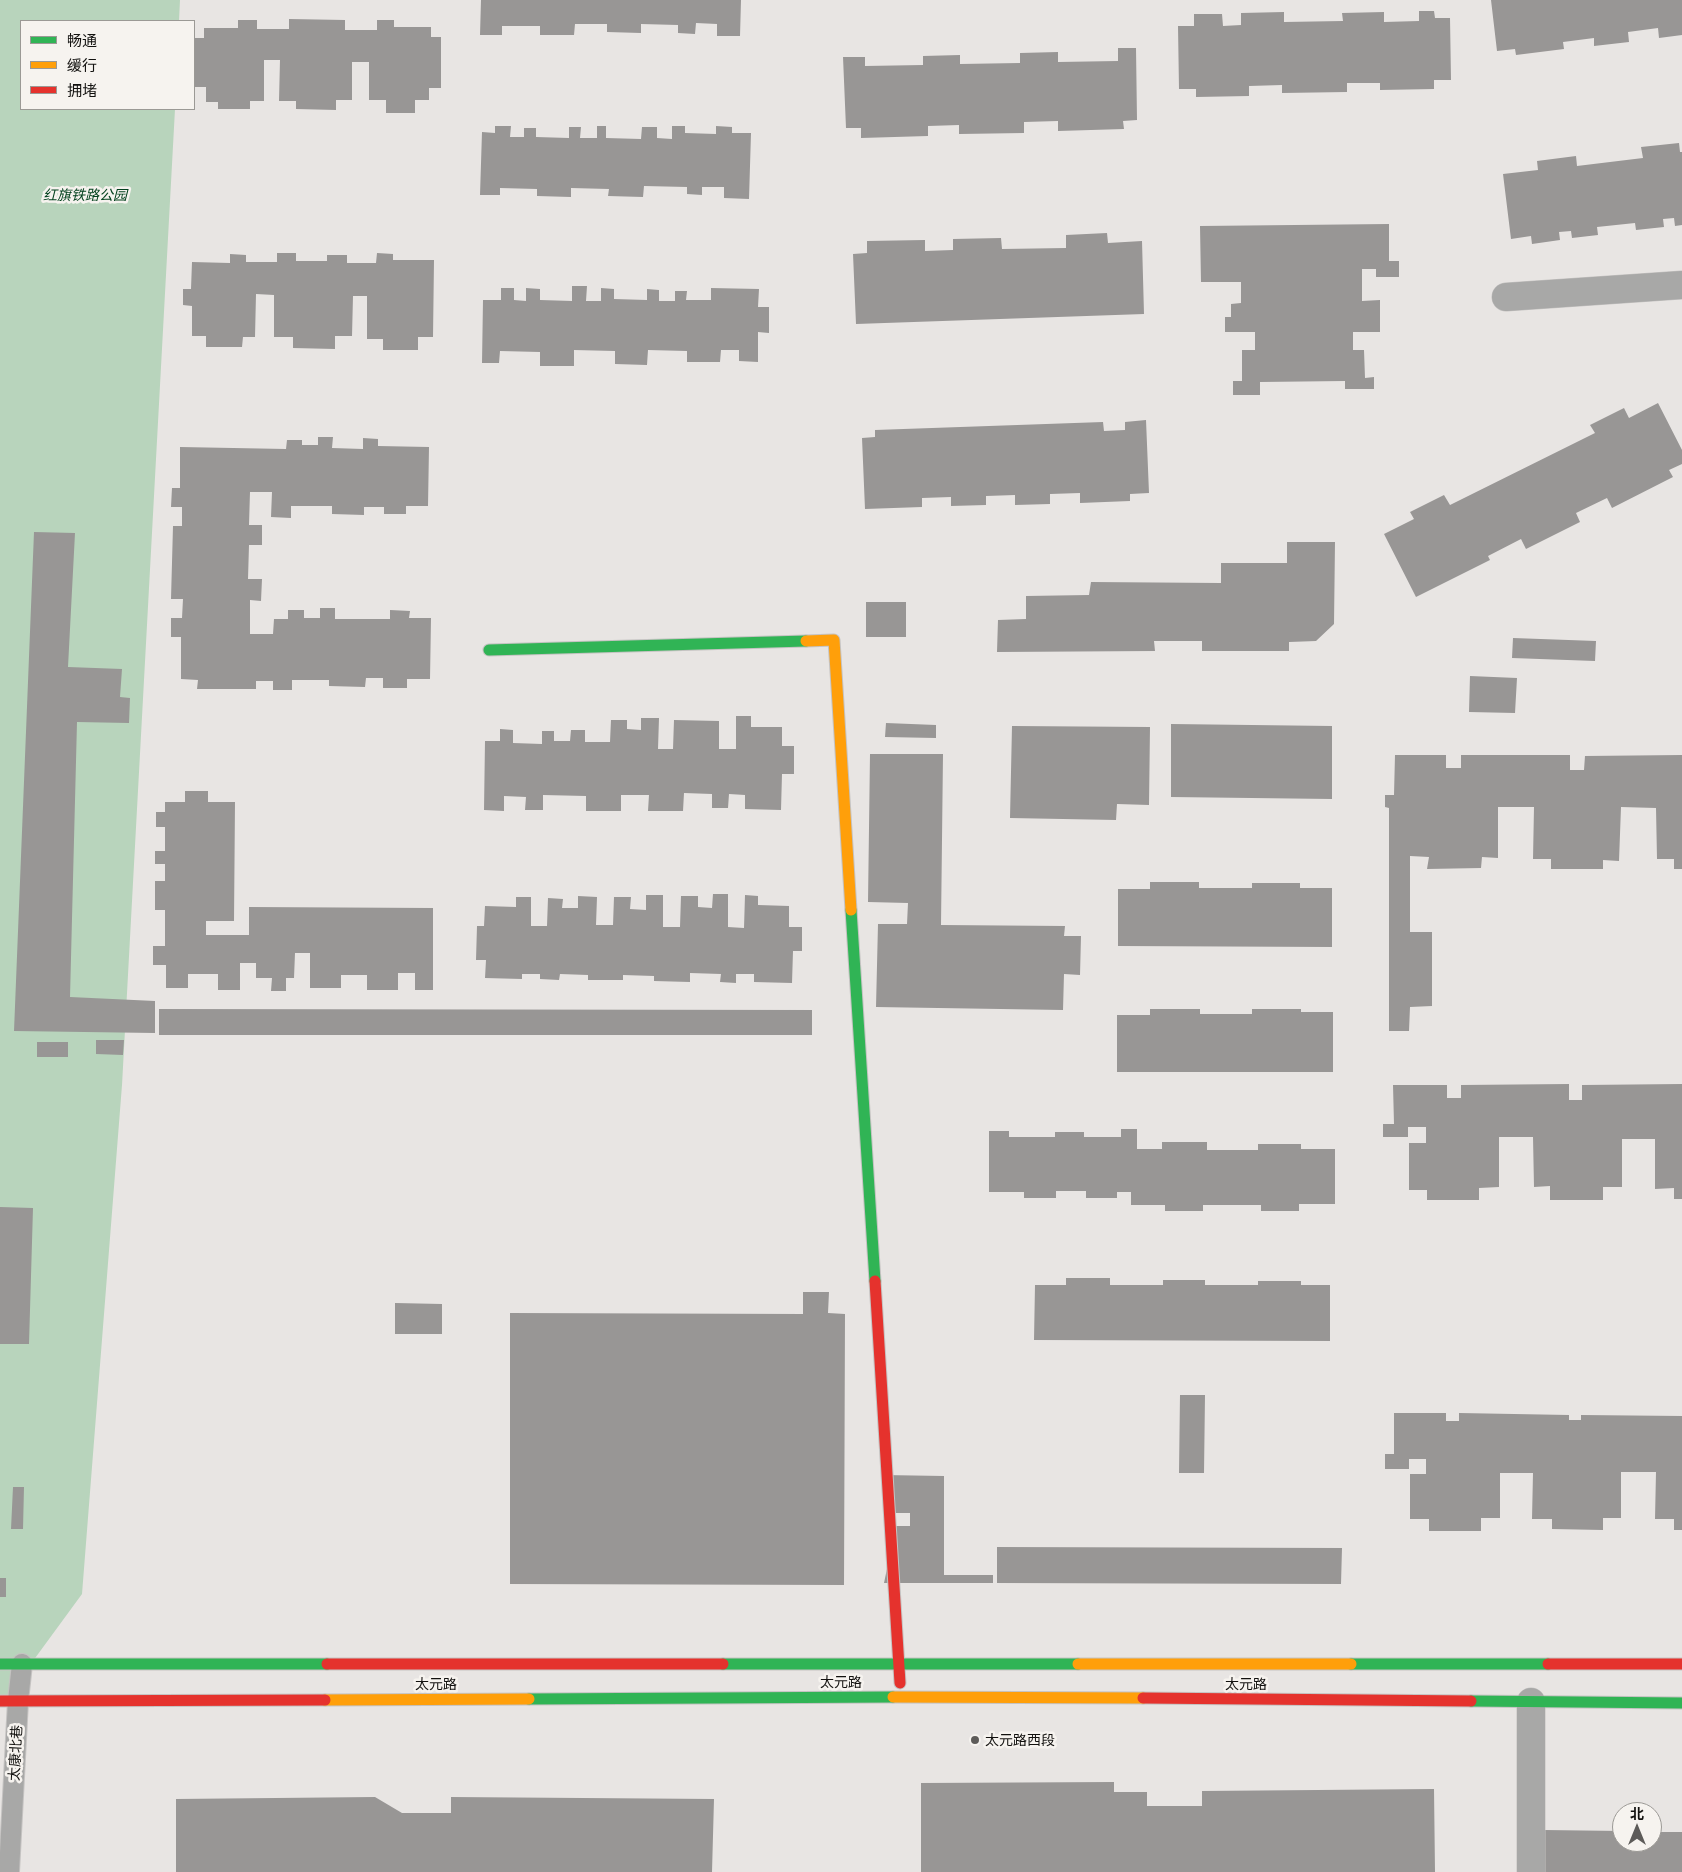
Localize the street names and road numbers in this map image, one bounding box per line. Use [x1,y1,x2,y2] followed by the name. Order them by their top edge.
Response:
[820,1674,862,1690] street label: 太元路
[415,1676,457,1692] street label: 太元路
[1225,1676,1267,1692] street label: 太元路
[5,1725,25,1781] street label: 太康北巷

